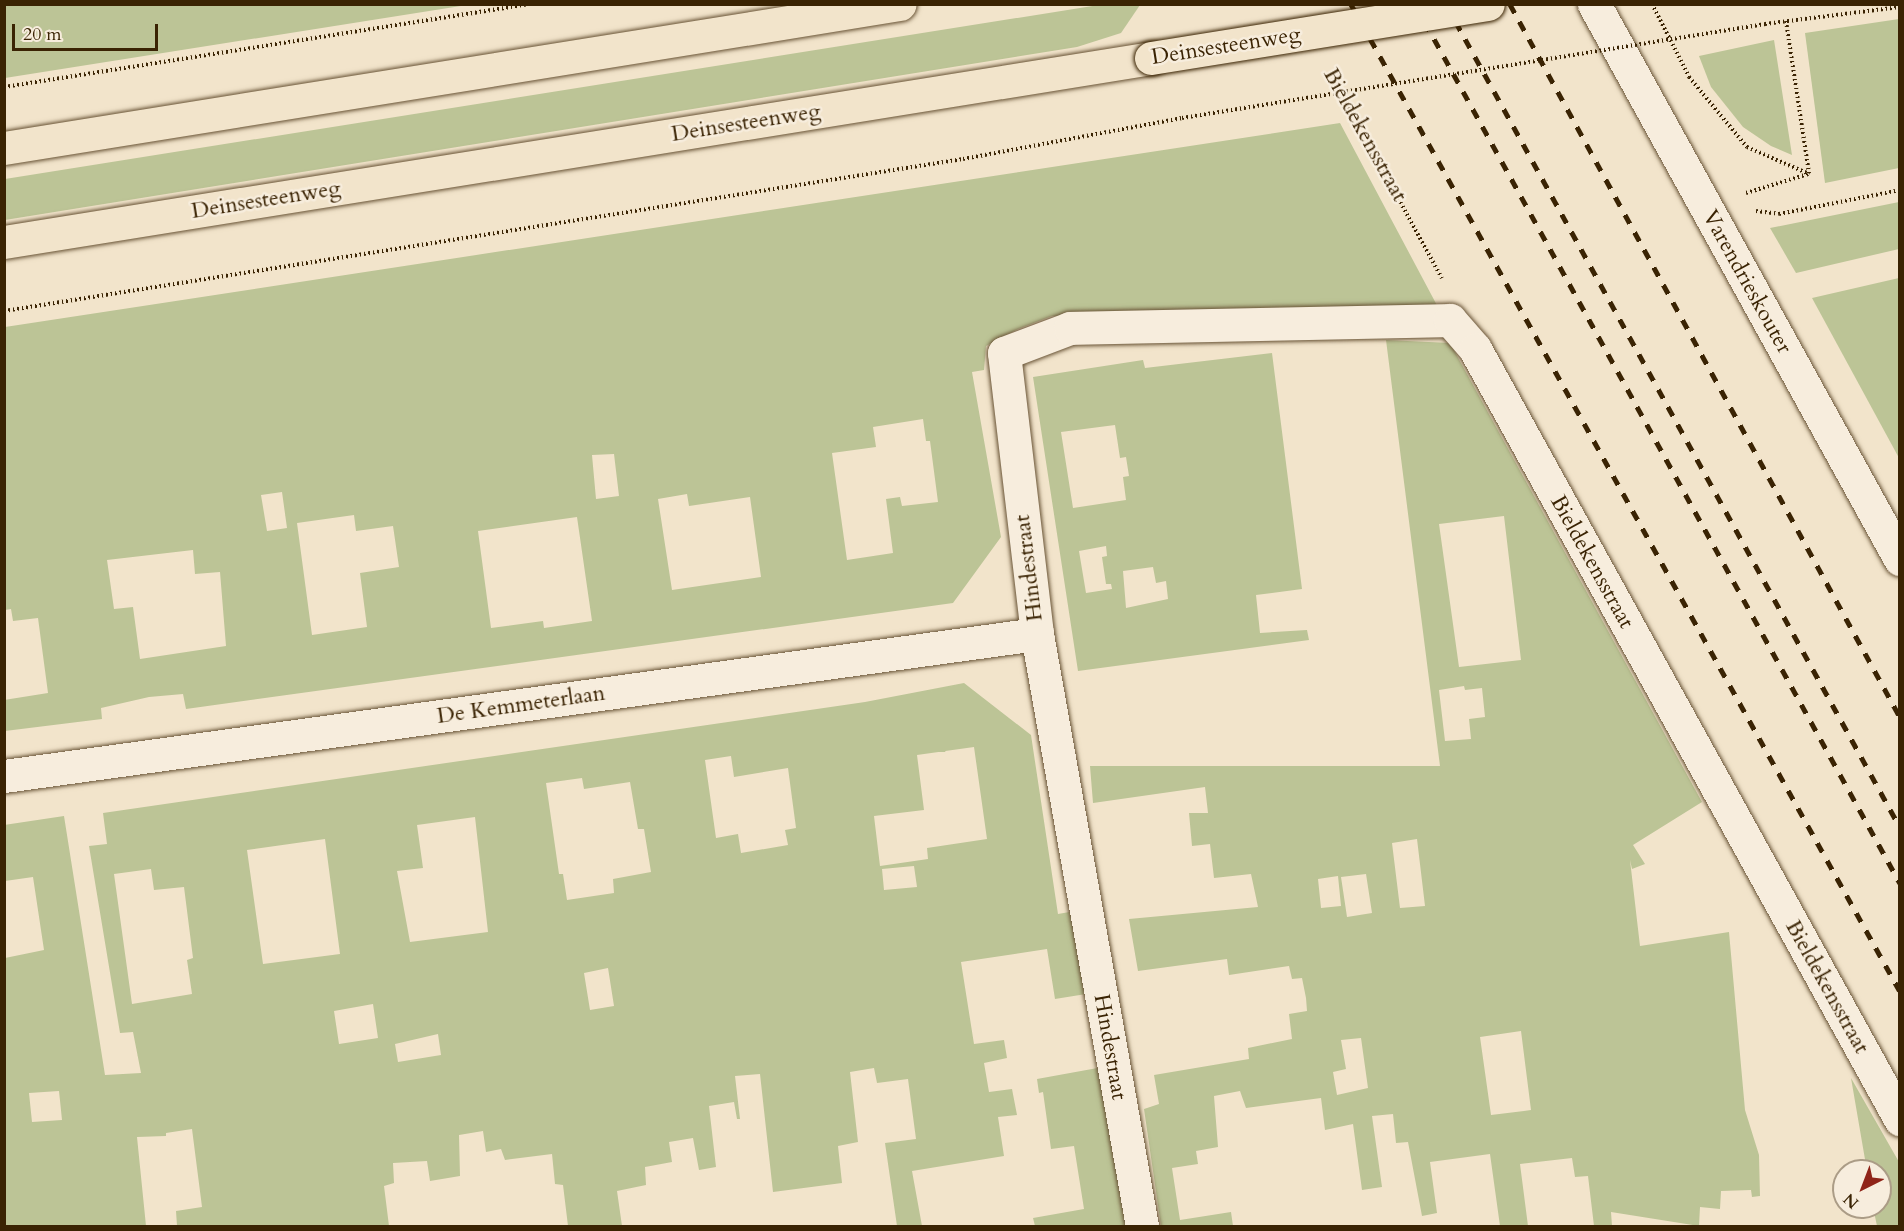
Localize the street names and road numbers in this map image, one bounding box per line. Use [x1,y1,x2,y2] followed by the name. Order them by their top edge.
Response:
[1150,21,1302,71] street label: Deinsesteenweg
[1317,64,1413,206] street label: Bieldekensstraat
[670,98,822,148] street label: Deinsesteenweg
[190,175,342,225] street label: Deinsesteenweg
[1697,206,1797,358] street label: Varendrieskouter
[1544,491,1640,633] street label: Bieldekensstraat
[1009,513,1049,623] street label: Hindestraat
[435,680,607,730] street label: De Kemmeterlaan
[1779,916,1875,1058] street label: Bieldekensstraat
[1088,992,1132,1102] street label: Hindestraat

